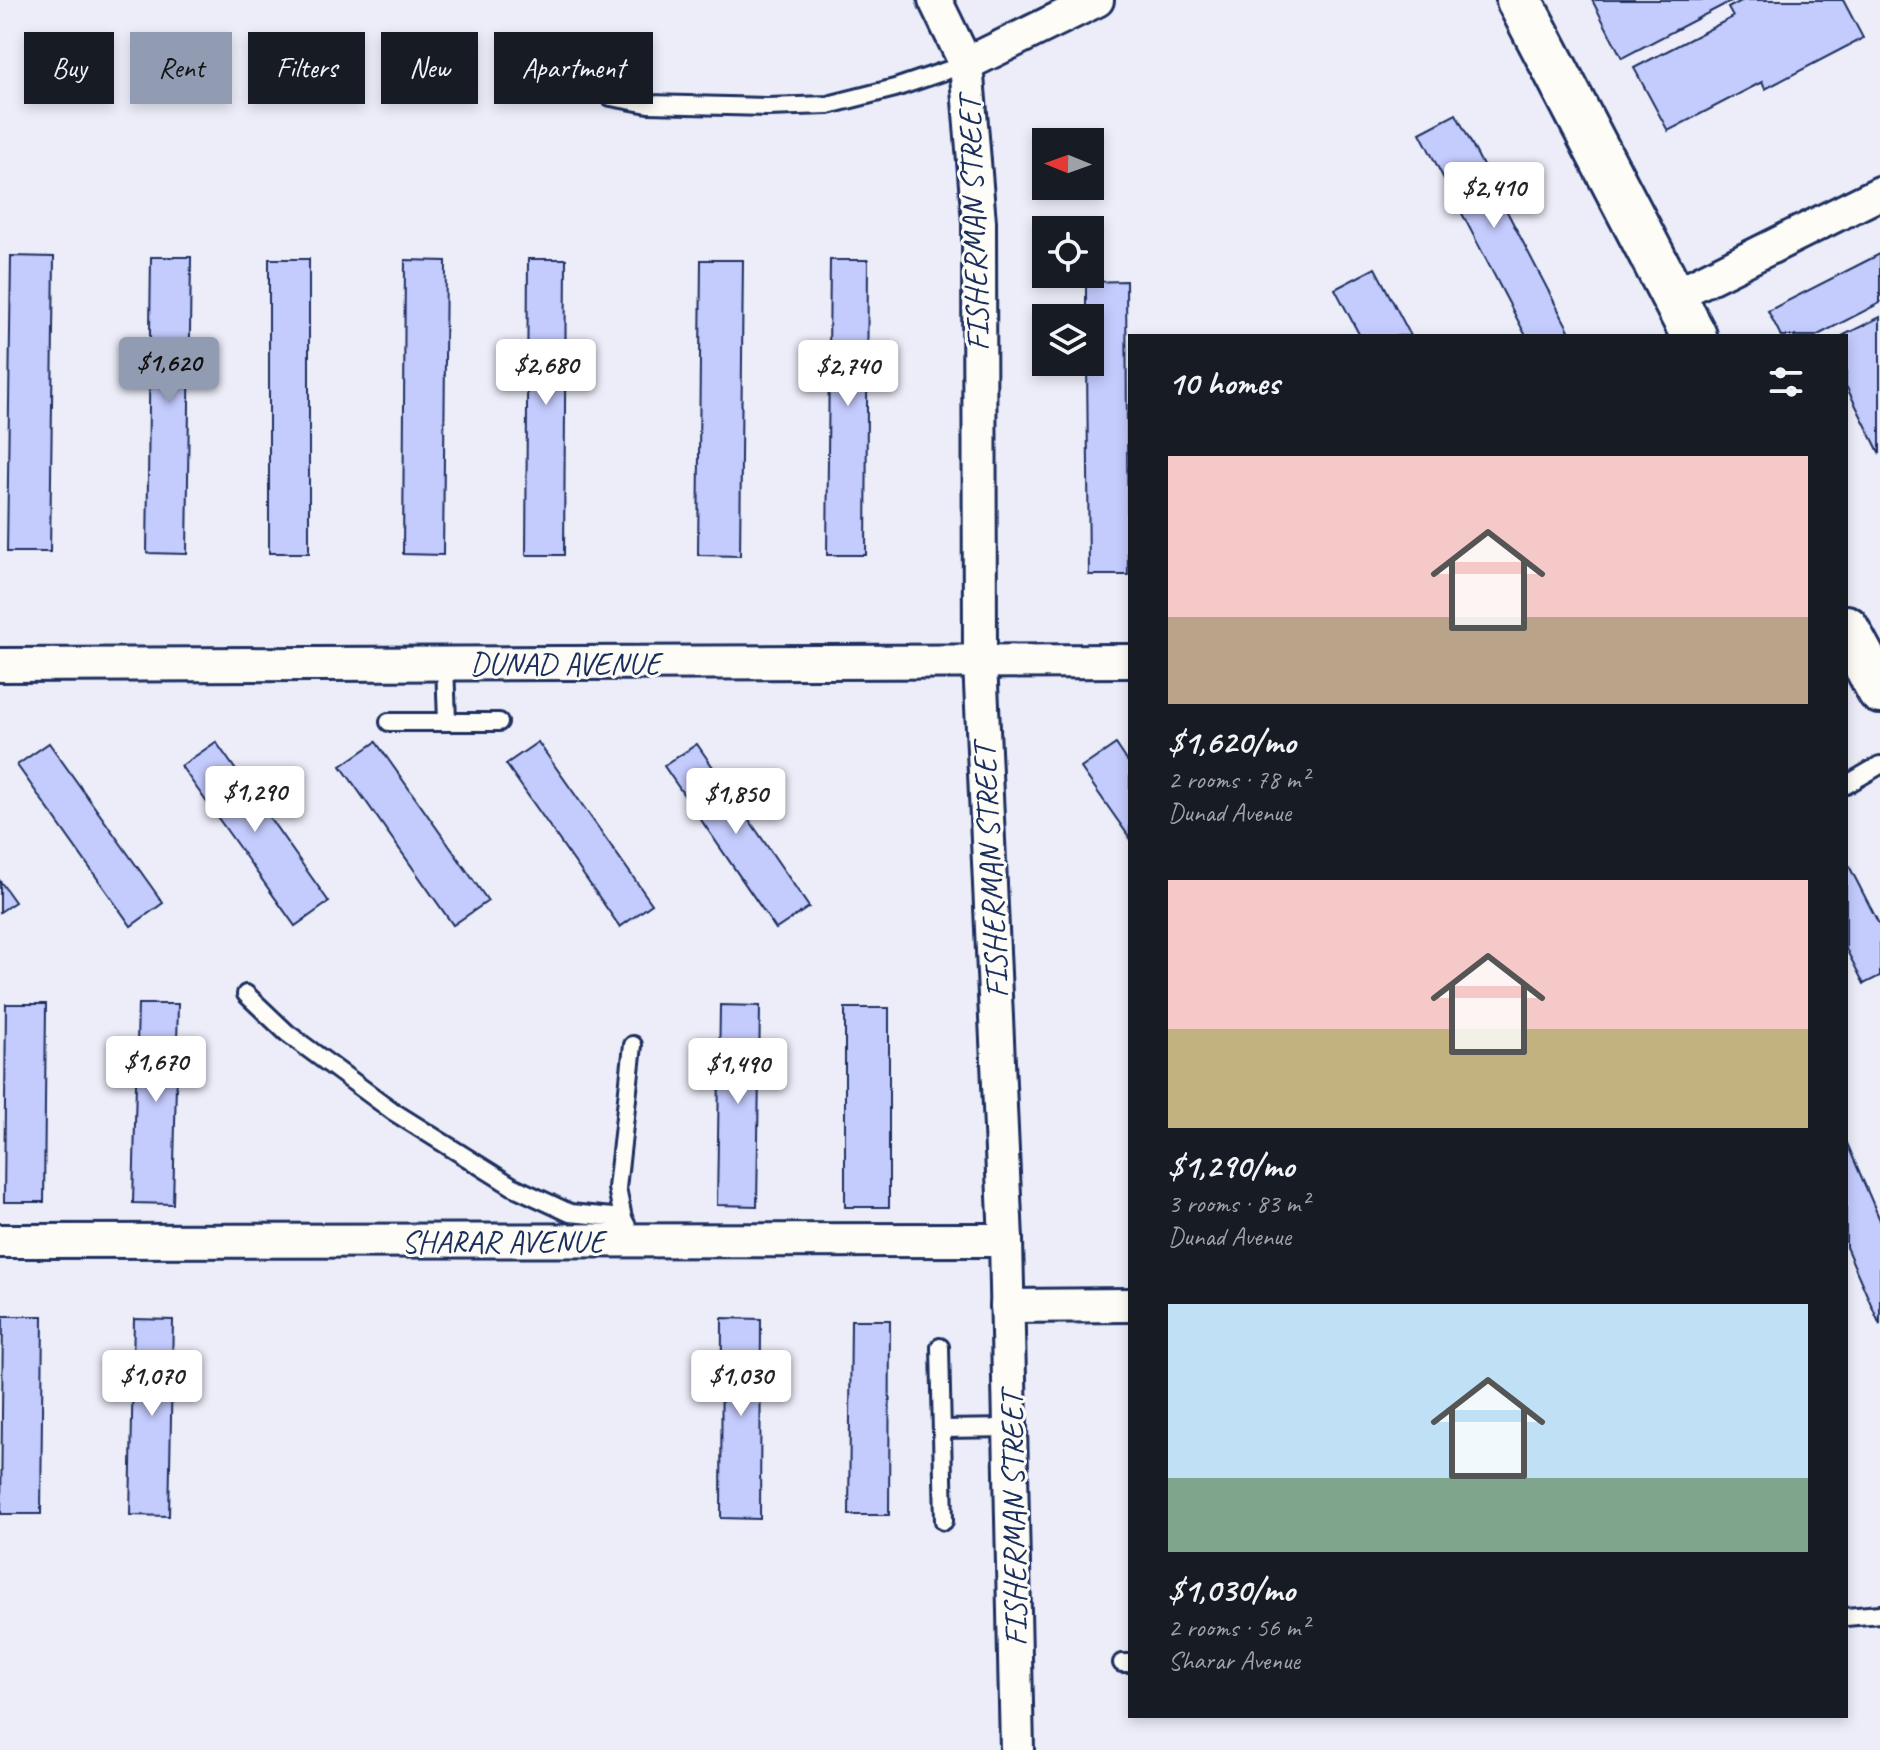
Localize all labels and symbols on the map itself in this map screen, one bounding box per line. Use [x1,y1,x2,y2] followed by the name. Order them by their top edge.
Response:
[948,90,998,352] street label: FISHERMAN STREET
[1032,128,1104,200] north arrow
[1429,162,1559,230] pin: $2,410
[104,337,234,405] pin: $1,620
[481,339,611,407] pin: $2,680
[783,340,913,408] pin: $2,740
[470,643,665,684] street label: DUNAD AVENUE
[963,737,1018,999] street label: FISHERMAN STREET
[190,766,320,834] pin: $1,290
[671,768,801,836] pin: $1,850
[91,1036,221,1104] pin: $1,670
[673,1038,803,1106] pin: $1,490
[402,1221,609,1262] street label: SHARAR AVENUE
[87,1350,217,1418] pin: $1,070
[676,1350,806,1418] pin: $1,030
[991,1385,1036,1646] street label: FISHERMAN STREET

